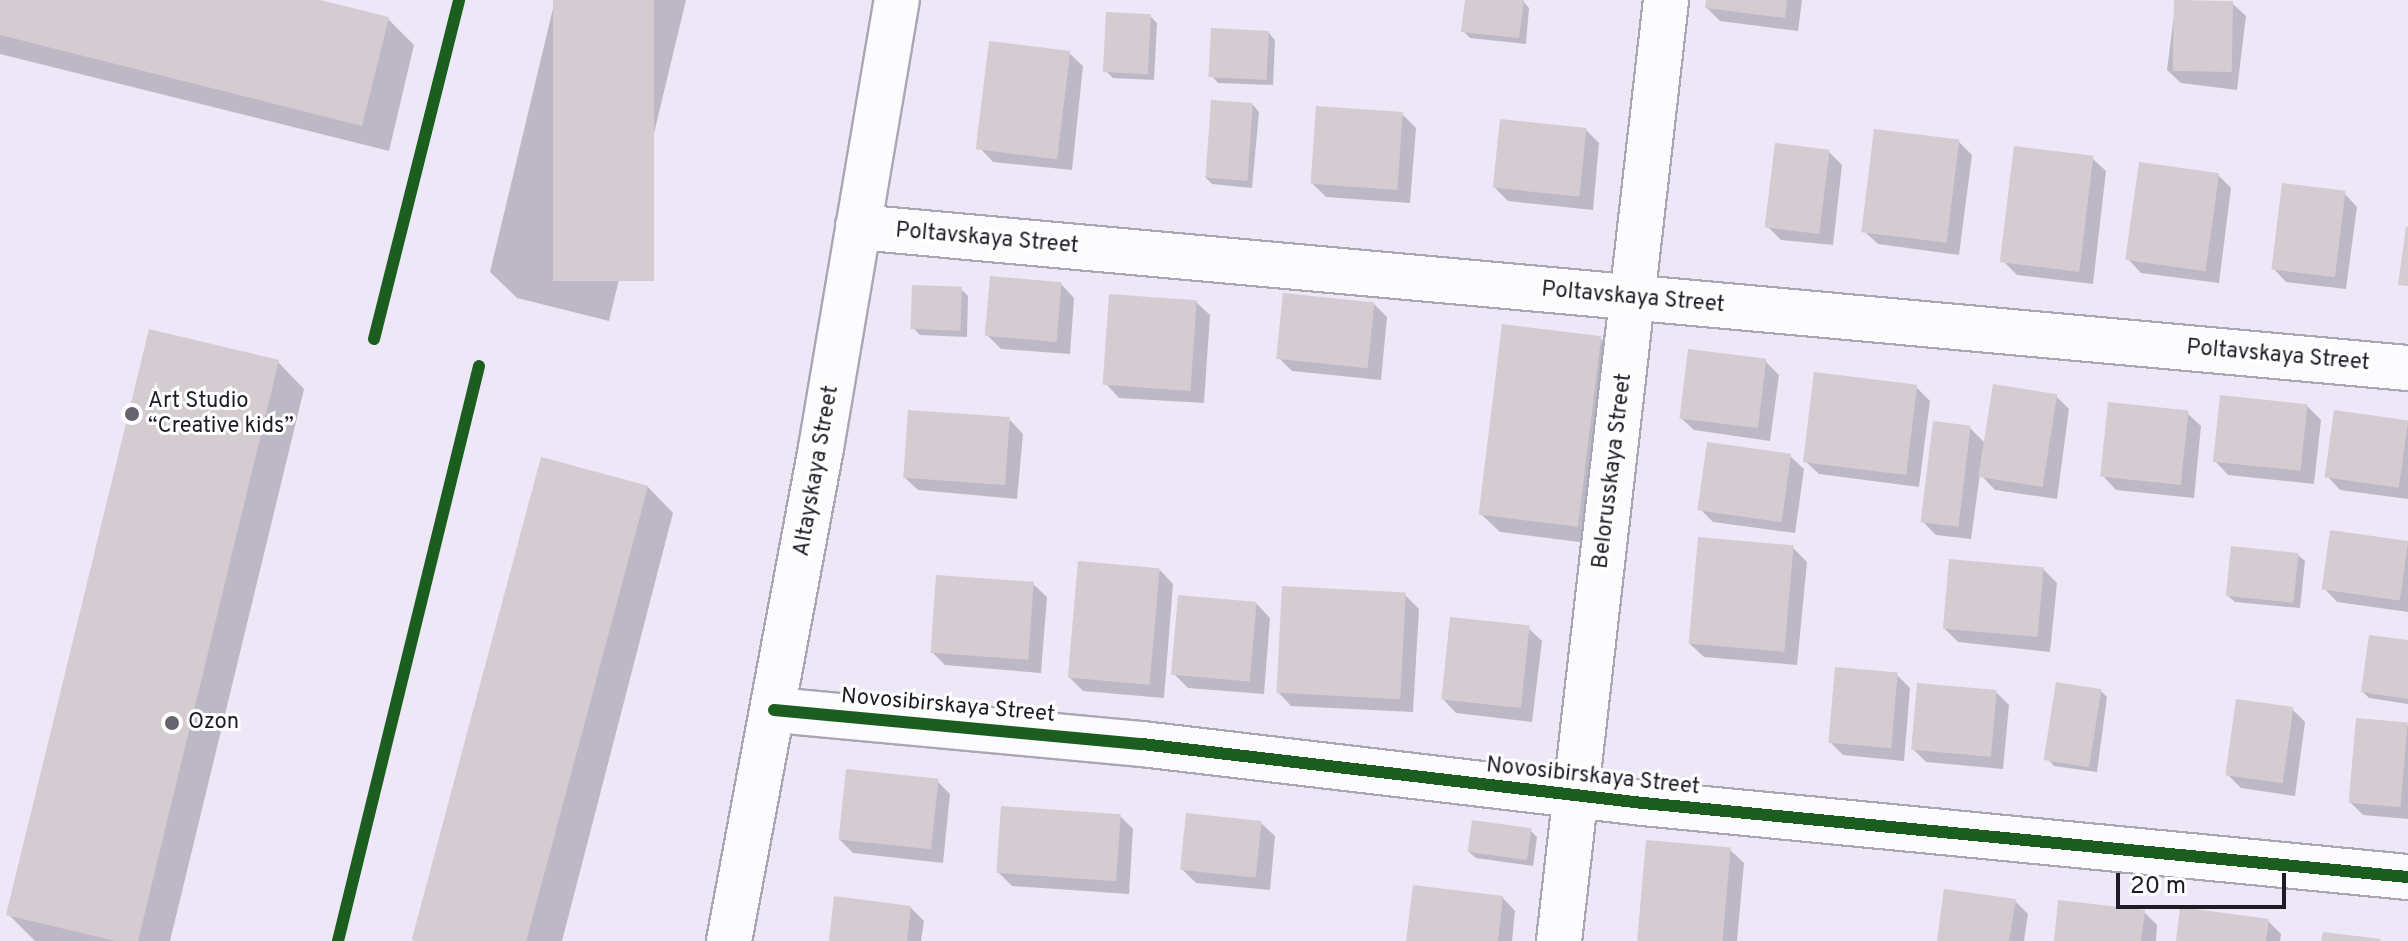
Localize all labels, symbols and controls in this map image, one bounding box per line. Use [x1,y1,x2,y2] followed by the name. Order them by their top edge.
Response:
[894,218,1080,260] street label: Poltavskaya Street
[1540,277,1726,319] street label: Poltavskaya Street
[2185,335,2371,377] street label: Poltavskaya Street
[1588,372,1638,570] street label: Belorusskaya Street
[789,384,845,558] street label: Altayskaya Street
[148,388,294,440] place label: Art Studio “Creative kids”
[123,405,141,423] marker: Art Studio “Creative kids”
[840,683,1056,729] street label: Novosibirskaya Street
[188,710,239,736] place label: Ozon
[163,714,181,732] marker: Ozon
[1485,753,1701,801] street label: Novosibirskaya Street
[2120,857,2290,907] scale bar
[2130,872,2186,902] text: 20 m

